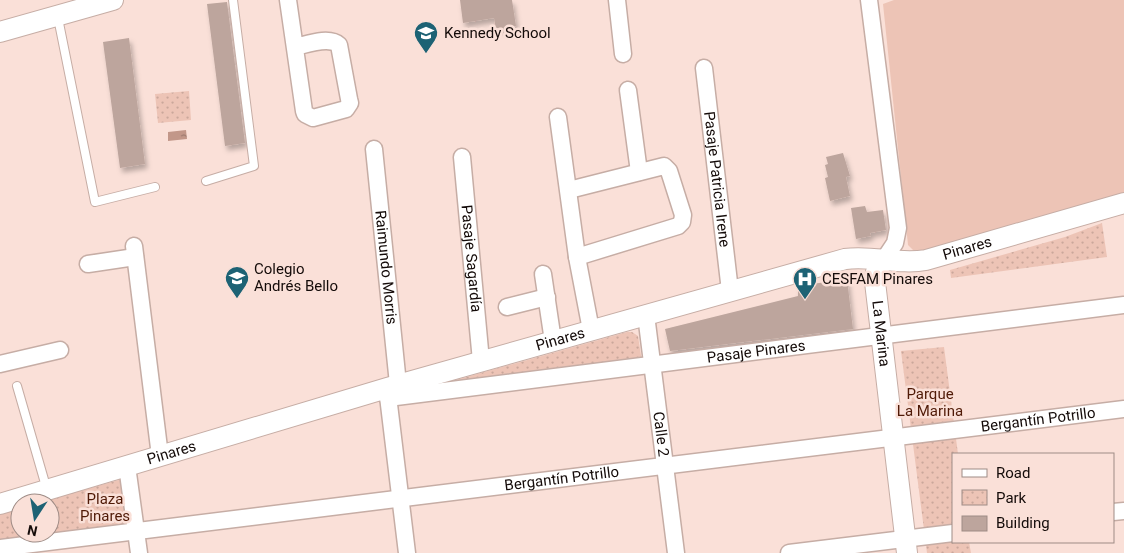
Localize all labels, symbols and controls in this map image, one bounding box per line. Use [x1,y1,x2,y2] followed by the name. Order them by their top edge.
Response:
[413,20,439,54] school or university icon: Kennedy School
[444,24,551,42] place label: Kennedy School
[700,110,734,248] street label: Pasaje Patricia Irene
[458,204,485,313] street label: Pasaje Sagardía
[371,209,401,325] street label: Raimundo Morris
[941,233,994,264] street label: Pinares
[254,260,338,295] place label: Colegio Andrés Bello
[224,265,250,299] school or university icon: Colegio Andrés Bello
[792,266,818,300] hospital icon: CESFAM Pinares
[822,270,933,288] place label: CESFAM Pinares
[868,299,894,368] street label: La Marina
[534,324,587,355] street label: Pinares
[706,336,806,367] street label: Pasaje Pinares
[897,385,963,420] park label: Parque La Marina
[980,404,1096,436] street label: Bergantín Potrillo
[649,410,673,458] street label: Calle 2
[145,437,198,468] street label: Pinares
[952,453,1114,543] legend
[503,463,620,495] street label: Bergantín Potrillo
[996,464,1030,482] text: Road
[996,489,1027,507] text: Park
[80,490,130,525] park label: Plaza Pinares
[10,493,60,543] north arrow
[996,514,1050,532] text: Building
[26,522,39,540] text: N

